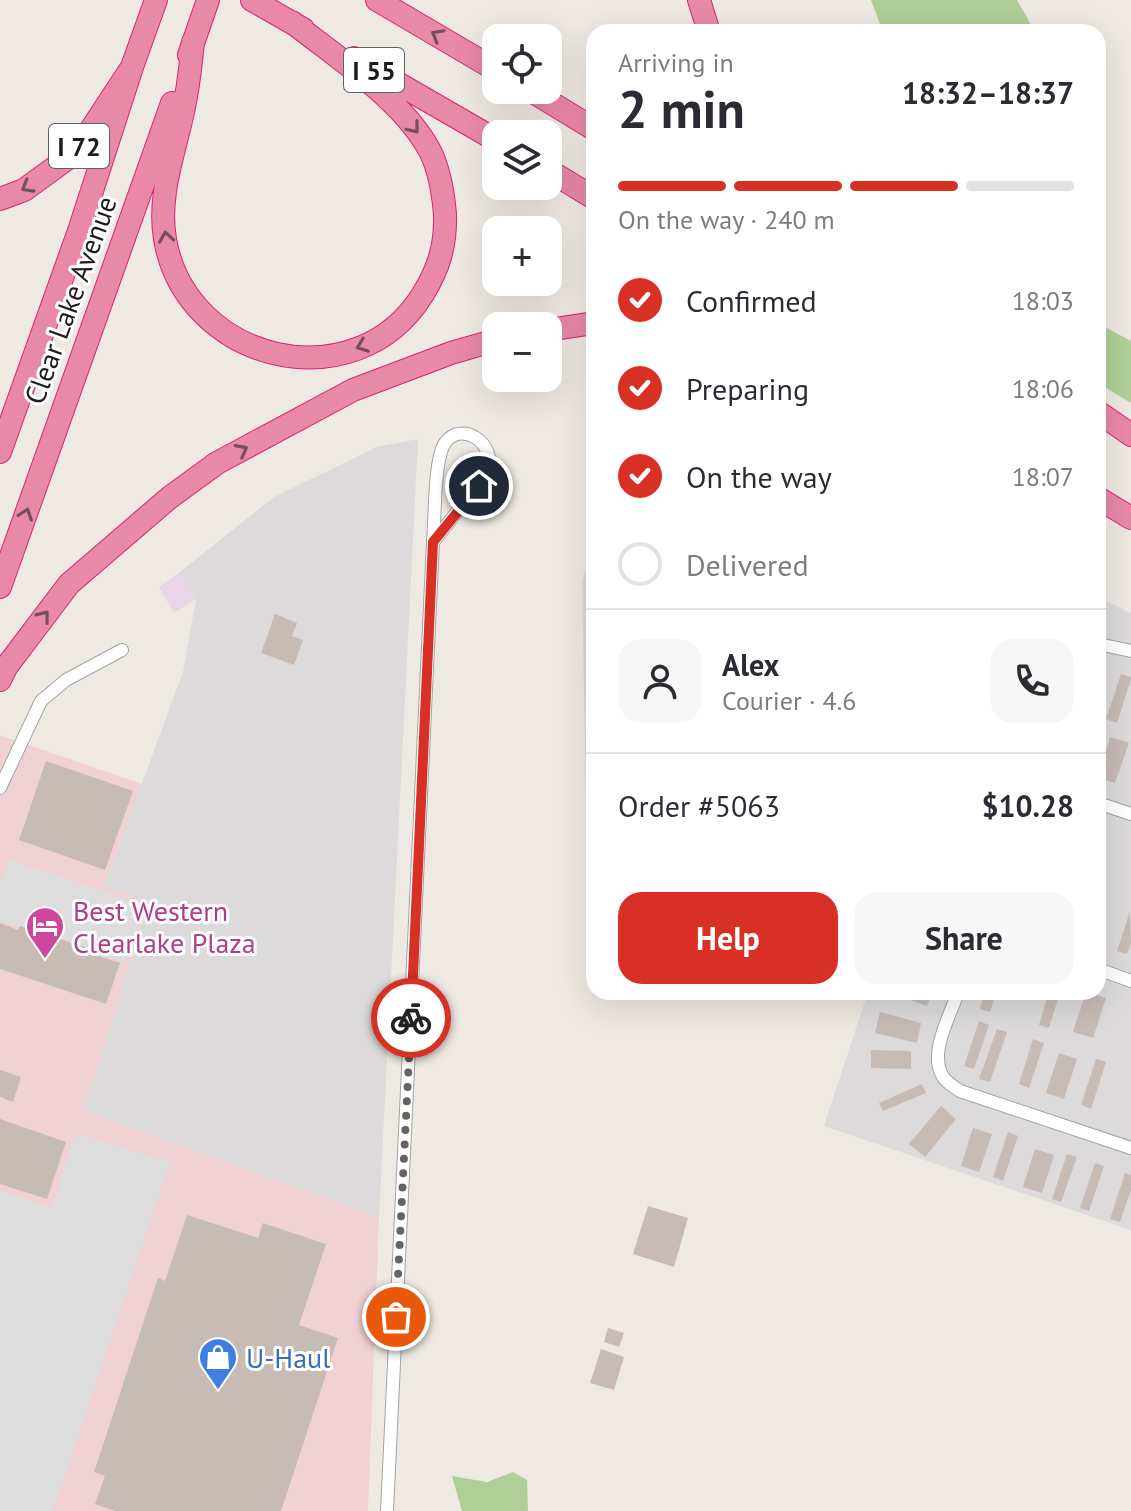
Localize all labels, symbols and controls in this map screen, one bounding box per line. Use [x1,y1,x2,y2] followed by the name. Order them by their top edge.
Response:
[482,24,562,392] map controls
[482,24,562,104] button: locate
[431,29,445,45] one-way arrow
[618,46,734,79] text: Arriving in
[344,48,404,92] road number: I 55
[902,73,1074,112] text: 18:32–18:37
[618,75,745,142] text: 2 min
[404,119,419,133] one-way arrow
[482,120,562,200] button: layers
[49,124,109,168] road number: I 72
[21,177,36,193] one-way arrow
[15,191,125,409] street label: Clear Lake Avenue
[618,203,835,236] text: On the way · 240 m
[482,216,562,296] button: +
[159,230,176,243] one-way arrow
[618,278,662,322] icon: check
[686,281,817,320] text: Confirmed
[1012,284,1074,317] text: 18:03
[482,312,562,392] button: −
[356,336,370,353] one-way arrow
[618,366,662,410] icon: check
[686,369,809,408] text: Preparing
[1012,372,1074,405] text: 18:06
[234,444,248,459] one-way arrow
[445,452,513,520] pin
[618,454,662,498] icon: check
[686,457,832,496] text: On the way
[1012,460,1074,493] text: 18:07
[457,464,501,508] icon: home
[16,507,32,521] one-way arrow
[686,545,809,584] text: Delivered
[35,610,49,625] one-way arrow
[618,639,702,723] button: person
[990,639,1074,723] button: phone
[722,645,779,684] text: Alex
[722,684,856,717] text: Courier · 4.6
[618,786,780,825] text: Order #5063
[982,786,1074,825] text: $10.28
[73,892,256,961] place label: Best Western Clearlake Plaza
[618,892,838,984] button: Help
[854,892,1074,984] button: Share
[24,905,66,960] hotel icon: Best Western Clearlake Plaza
[371,978,451,1058] courier
[389,996,433,1040] icon: bike
[362,1283,430,1351] pin
[374,1295,418,1339] icon: bag
[197,1336,239,1391] shop icon: U-Haul
[246,1339,330,1376] place label: U-Haul

